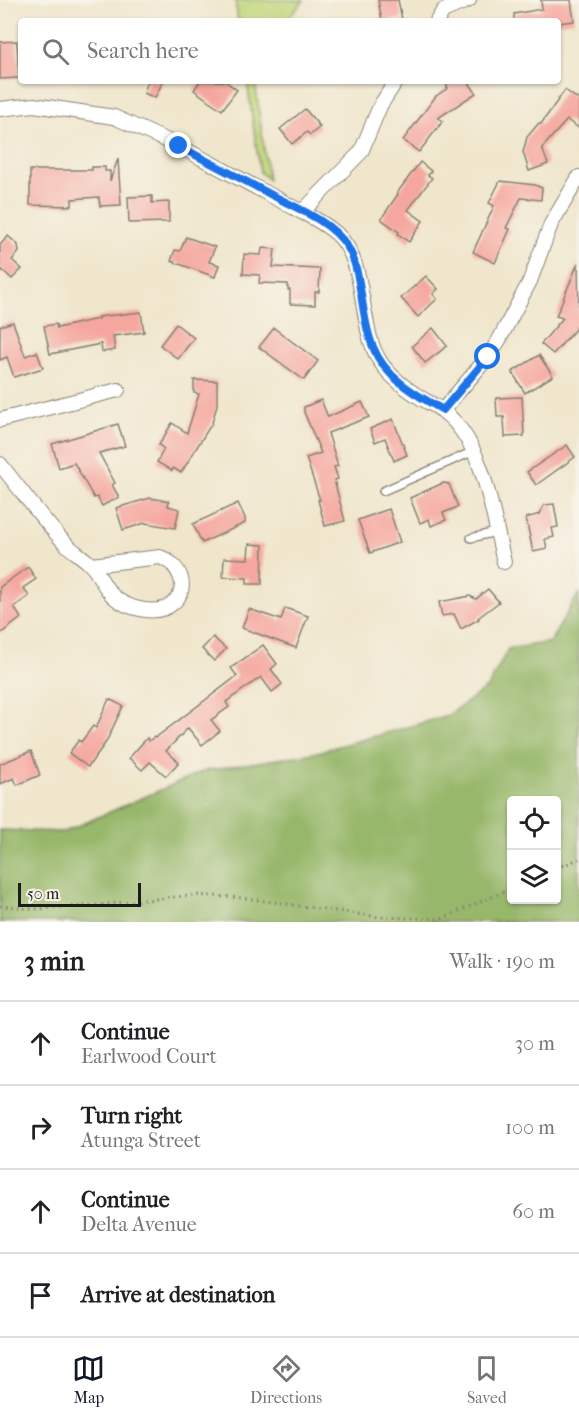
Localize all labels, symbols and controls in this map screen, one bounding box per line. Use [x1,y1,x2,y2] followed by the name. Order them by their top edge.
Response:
[18,18,561,84] search box
[39,35,72,68] icon: search
[87,38,199,64] text: Search here
[165,132,191,158] route end
[474,343,500,369] route start
[507,796,561,904] map controls
[507,796,561,850] button: locate
[507,850,561,904] button: layers
[18,880,141,908] scale bar
[27,884,59,903] text: 50 m
[24,946,85,977] text: 3 min
[449,950,555,973] text: Walk · 190 m
[81,1019,170,1045] text: Continue
[24,1027,57,1060] icon: ahead
[515,1032,555,1055] text: 30 m
[81,1045,217,1068] text: Earlwood Court
[81,1103,182,1129] text: Turn right
[24,1111,57,1144] icon: right
[505,1116,555,1139] text: 100 m
[81,1129,201,1152] text: Atunga Street
[81,1187,170,1213] text: Continue
[24,1195,57,1228] icon: ahead
[512,1200,555,1223] text: 60 m
[81,1213,197,1236] text: Delta Avenue
[24,1279,57,1312] icon: arrive
[81,1282,275,1308] text: Arrive at destination
[72,1352,105,1407] tab: Map
[250,1352,322,1407] tab: Directions
[467,1352,507,1407] tab: Saved

